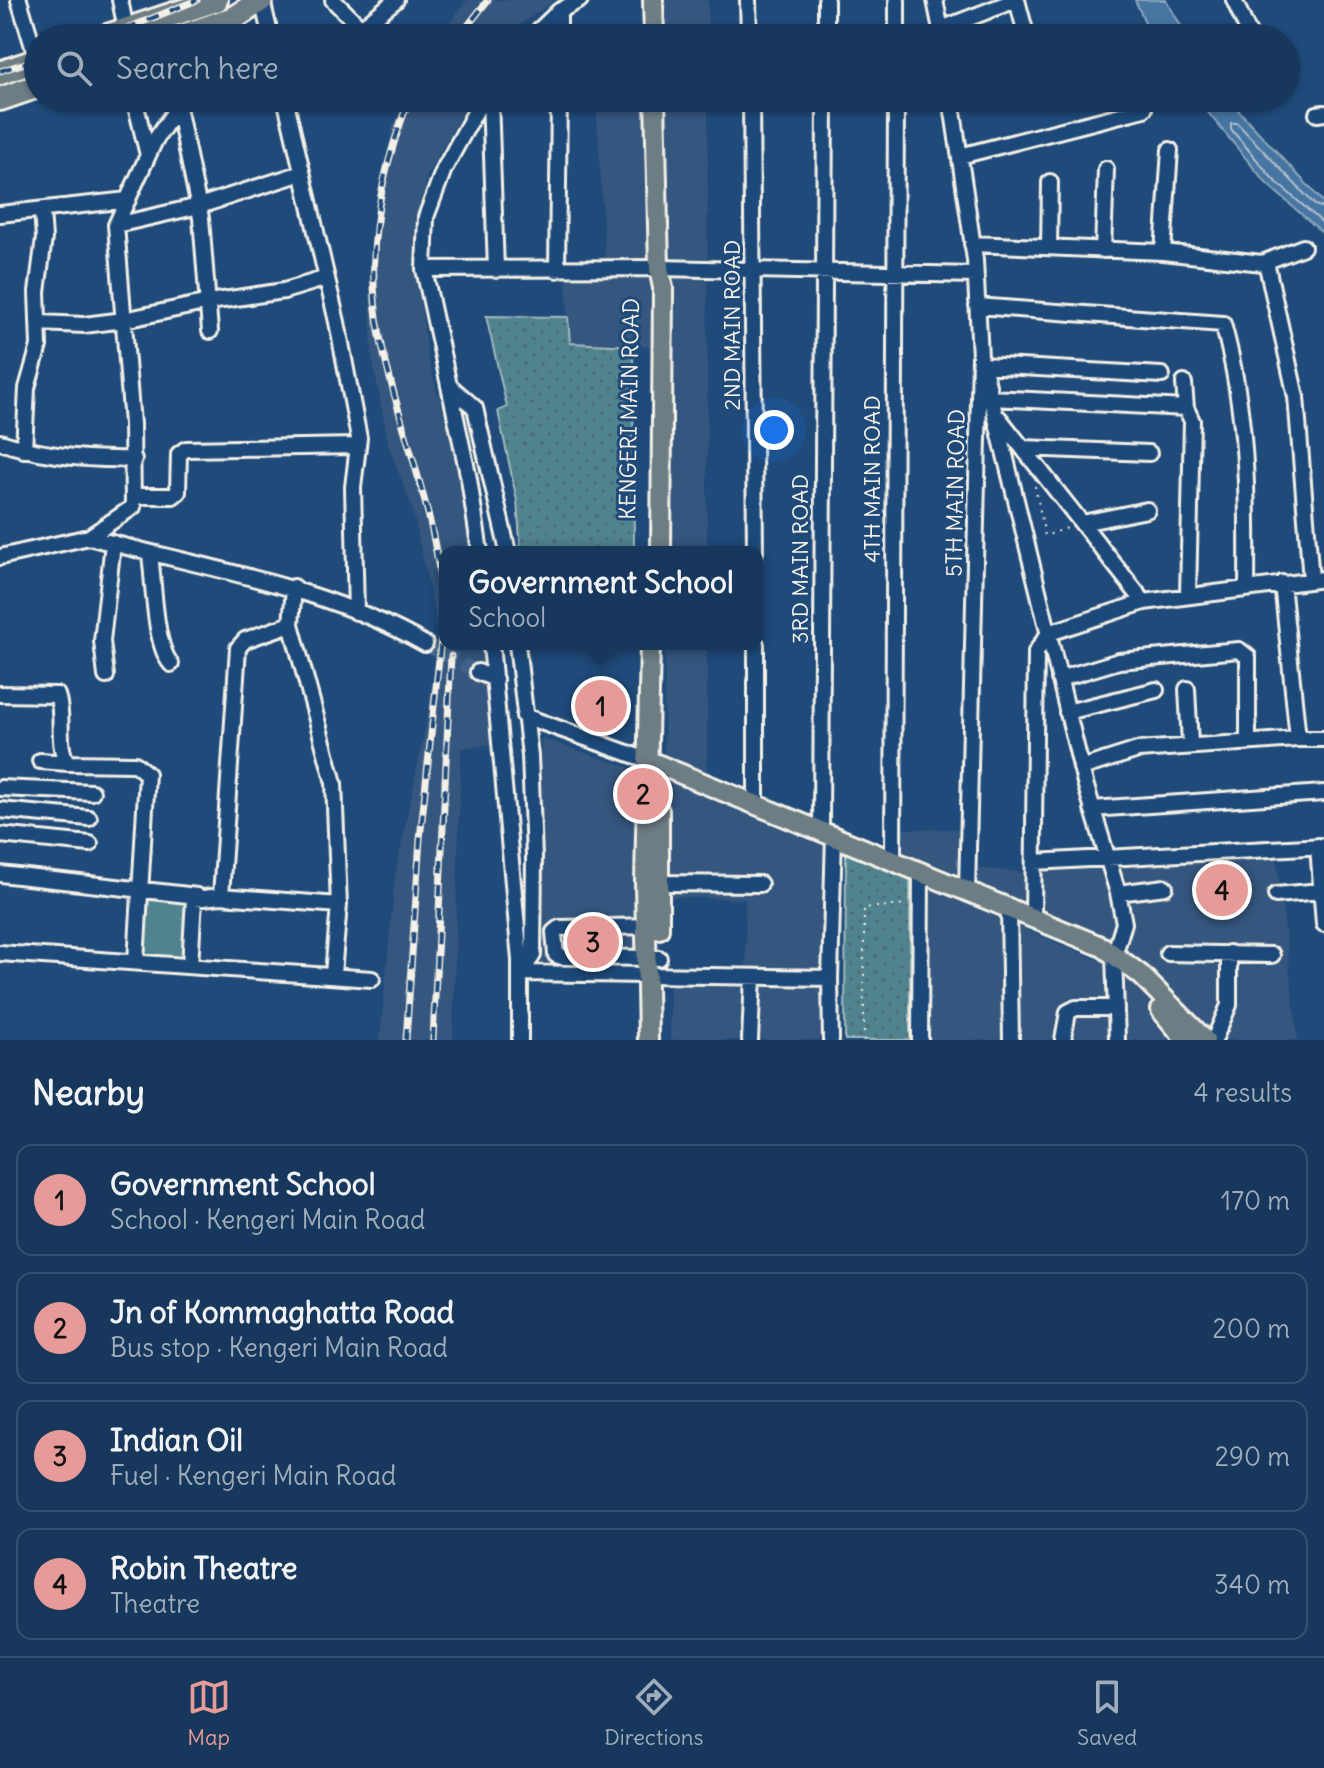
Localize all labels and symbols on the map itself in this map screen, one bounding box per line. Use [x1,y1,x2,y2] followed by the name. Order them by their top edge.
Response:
[718,240,746,410] street label: 2ND MAIN ROAD
[613,298,645,520] street label: KENGERI MAIN ROAD
[858,395,886,563] street label: 4TH MAIN ROAD
[940,409,970,577] street label: 5TH MAIN ROAD
[754,410,794,450] your location
[786,474,814,644] street label: 3RD MAIN ROAD
[575,676,627,736] pin: 1
[617,764,669,824] pin: 2
[1196,860,1248,920] pin: 4
[567,912,619,972] pin: 3

